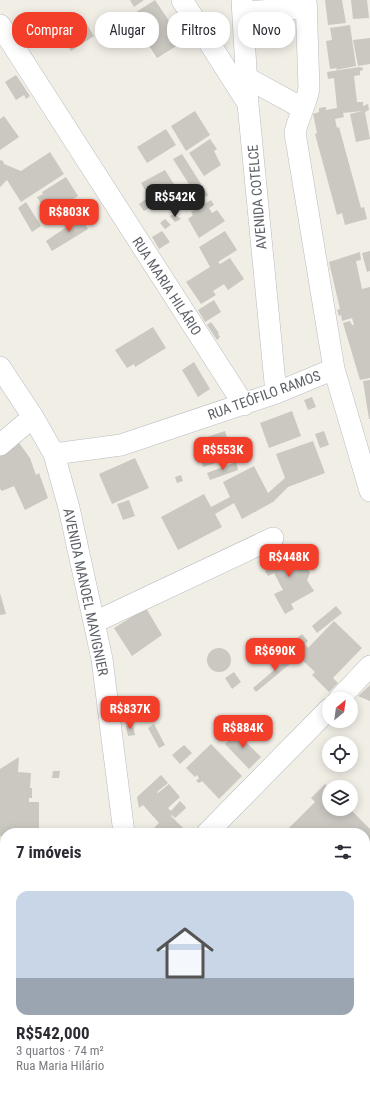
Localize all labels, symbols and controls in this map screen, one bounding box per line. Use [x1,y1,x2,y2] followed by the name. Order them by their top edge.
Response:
[12,12,87,48] chip: Comprar
[95,12,159,48] chip: Alugar
[167,12,230,48] chip: Filtros
[238,12,295,48] chip: Novo
[244,144,270,250] street label: AVENIDA COTELCE
[142,184,208,218] pin: R$542K
[155,189,195,204] text: R$542K
[36,199,102,233] pin: R$803K
[49,204,89,219] text: R$803K
[129,233,206,338] street label: RUA MARIA HILÁRIO
[205,366,322,423] street label: RUA TEÓFILO RAMOS
[190,437,256,471] pin: R$553K
[203,442,243,457] text: R$553K
[60,507,112,678] street label: AVENIDA MANOEL MAVIGNIER
[256,544,322,578] pin: R$448K
[269,549,309,564] text: R$448K
[242,638,308,672] pin: R$690K
[255,643,295,658] text: R$690K
[322,692,358,728] north arrow
[322,692,358,816] map controls
[97,696,163,730] pin: R$837K
[110,701,150,716] text: R$837K
[210,715,276,749] pin: R$884K
[223,720,263,735] text: R$884K
[322,736,358,772] button: locate
[322,780,358,816] button: layers
[332,841,354,863] icon: filters
[16,842,81,862] text: 7 imóveis
[149,917,221,989] icon: home
[16,1023,90,1043] text: R$542,000
[16,1043,104,1058] text: 3 quartos · 74 m²
[16,1058,104,1073] text: Rua Maria Hilário

